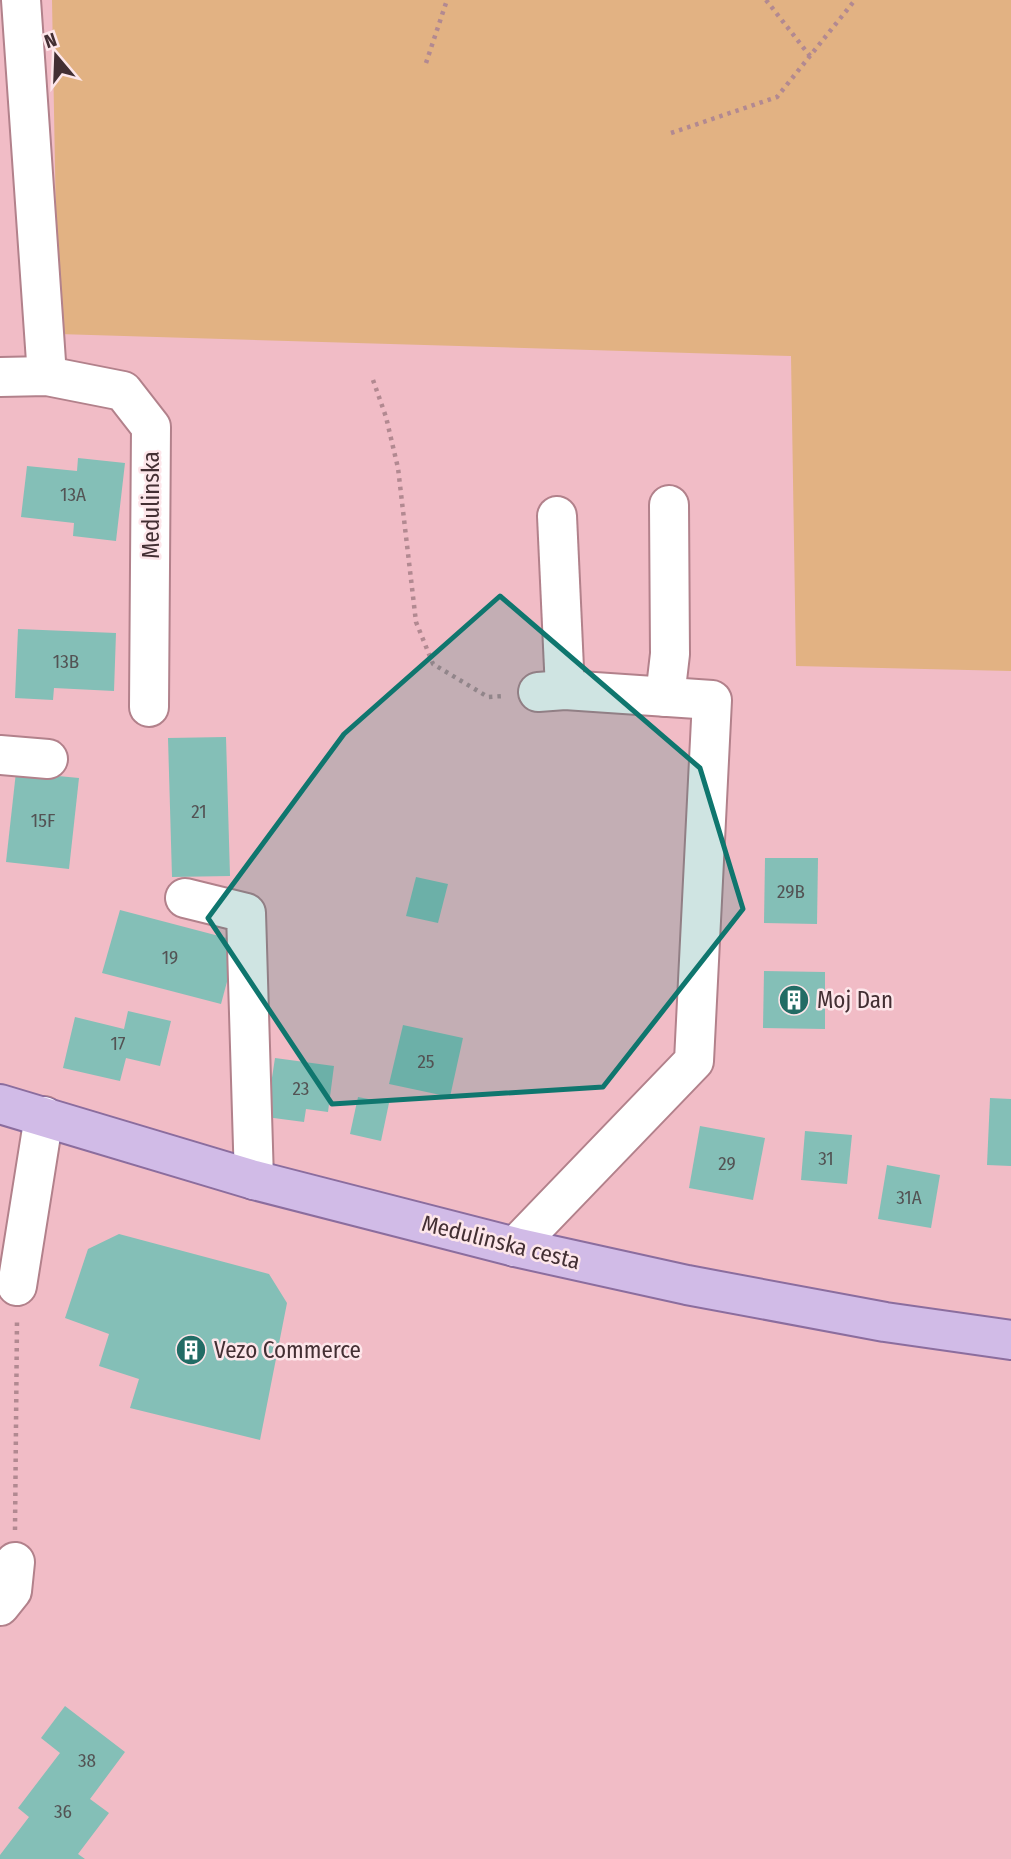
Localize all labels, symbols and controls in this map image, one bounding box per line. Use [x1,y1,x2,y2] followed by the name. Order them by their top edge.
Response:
[21,21,91,91] north arrow
[41,28,60,53] text: N
[137,451,165,559] street label: Medulinska
[60,483,86,506] house number: 13A
[53,650,79,673] house number: 13B
[191,800,207,823] house number: 21
[31,809,55,832] house number: 15F
[777,880,805,903] house number: 29B
[162,946,178,969] house number: 19
[777,983,811,1017] building icon: Moj Dan
[817,986,893,1014] place label: Moj Dan
[110,1032,126,1055] house number: 17
[417,1050,435,1073] house number: 25
[293,1077,309,1100] house number: 23
[818,1147,834,1170] house number: 31
[718,1152,736,1175] house number: 29
[896,1186,922,1209] house number: 31A
[419,1209,583,1275] street label: Medulinska cesta
[174,1333,208,1367] building icon: Vezo Commerce
[214,1336,361,1364] place label: Vezo Commerce
[78,1749,96,1772] house number: 38
[54,1800,72,1823] house number: 36

